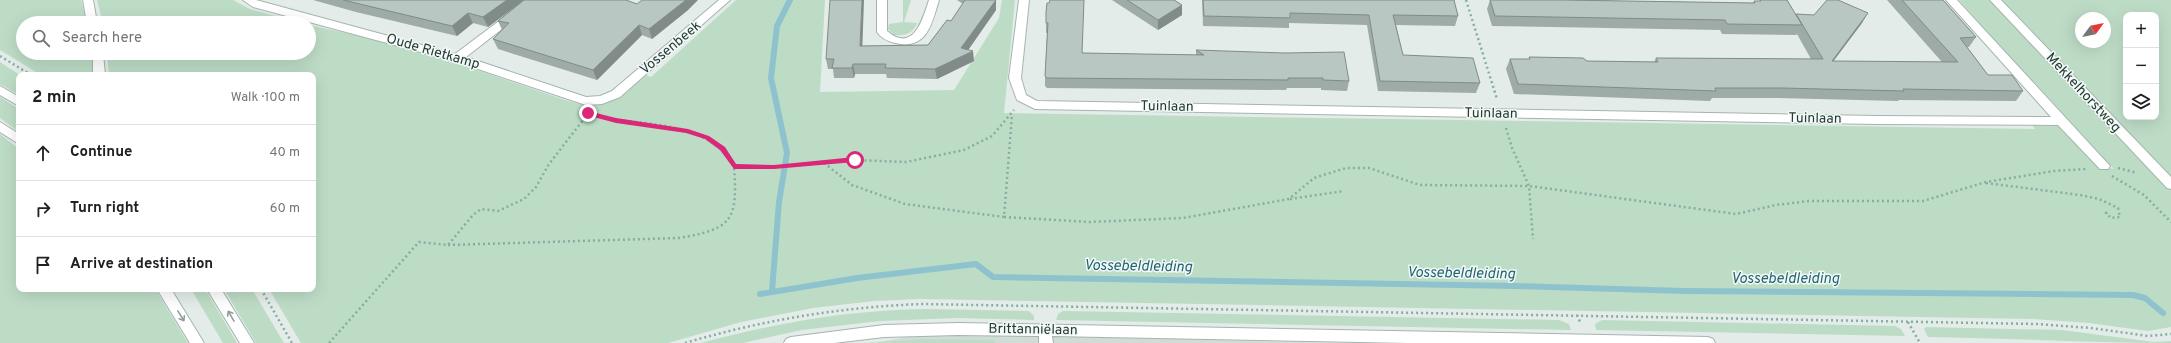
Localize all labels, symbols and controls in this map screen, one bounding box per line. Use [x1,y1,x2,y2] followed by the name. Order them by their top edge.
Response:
[2075,12,2111,48] north arrow
[2123,12,2159,120] map controls
[2123,12,2159,48] button: +
[16,16,316,60] search box
[637,17,705,79] street label: Vossenbeek
[30,27,52,49] icon: search
[62,29,142,48] text: Search here
[384,31,482,74] street label: Oude Rietkamp
[2123,48,2159,84] button: −
[2042,50,2124,136] street label: Mekkelhorstweg
[2123,84,2159,120] button: layers
[32,87,76,109] text: 2 min
[231,90,300,106] text: Walk · 100 m
[1140,98,1194,116] street label: Tuinlaan
[579,104,597,122] route end
[1464,105,1518,123] street label: Tuinlaan
[1788,110,1842,128] street label: Tuinlaan
[32,142,54,164] icon: ahead
[70,143,132,162] text: Continue
[270,145,300,161] text: 40 m
[846,151,864,169] route start
[32,198,54,220] icon: right
[70,199,139,218] text: Turn right
[270,201,300,217] text: 60 m
[32,254,54,276] icon: arrive
[70,255,213,274] text: Arrive at destination
[1084,257,1193,277] water label: Vossebeldleiding
[1407,264,1516,284] water label: Vossebeldleiding
[1731,270,1840,289] water label: Vossebeldleiding
[177,310,185,321] one-way arrow
[226,310,234,322] one-way arrow
[988,321,1078,339] street label: Brittanniëlaan

